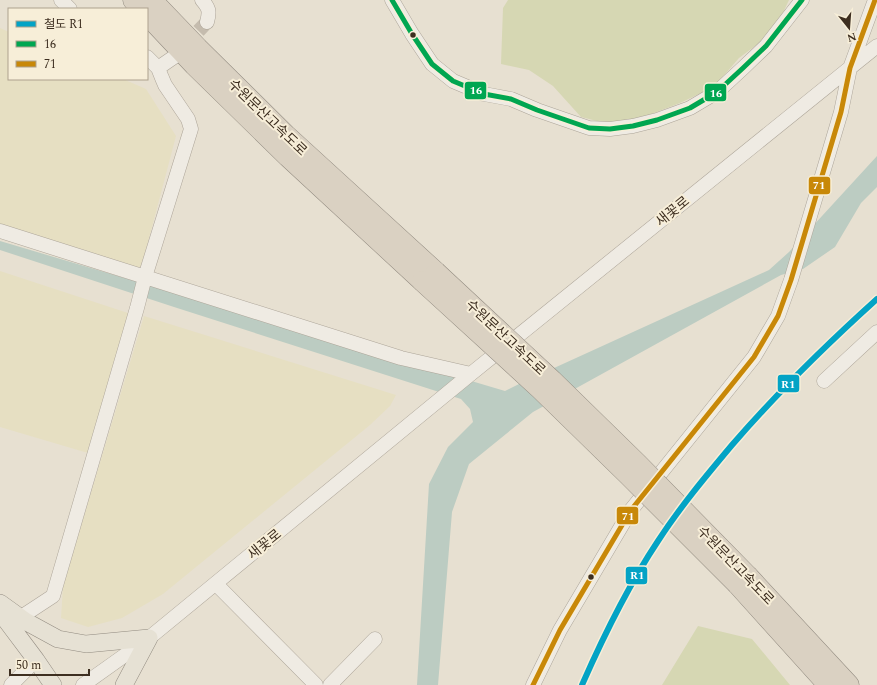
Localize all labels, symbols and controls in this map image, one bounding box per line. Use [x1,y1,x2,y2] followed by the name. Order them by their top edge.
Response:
[8,8,148,80] legend
[829,8,869,48] north arrow
[44,15,83,34] text: 철도 R1
[845,28,859,47] text: N
[408,30,418,40] unlabelled marker
[44,35,56,54] text: 16
[44,55,56,74] text: 71
[223,74,312,161] street label: 수원문산고속도로
[464,81,487,100] line badge: 16
[470,82,482,99] text: 16
[704,83,727,102] line badge: 16
[710,85,722,102] text: 16
[808,176,831,195] line badge: 71
[813,177,825,194] text: 71
[651,191,694,232] street label: 새꽃로
[461,295,551,380] street label: 수원문산고속도로
[777,374,800,393] line badge: R1
[781,376,795,393] text: R1
[616,506,639,525] line badge: 71
[622,508,634,525] text: 71
[692,521,779,610] street label: 수원문산고속도로
[243,524,286,565] street label: 새꽃로
[625,566,648,585] line badge: R1
[630,567,644,584] text: R1
[586,572,596,582] unlabelled marker
[10,651,89,677] scale bar
[16,656,41,675] text: 50 m

